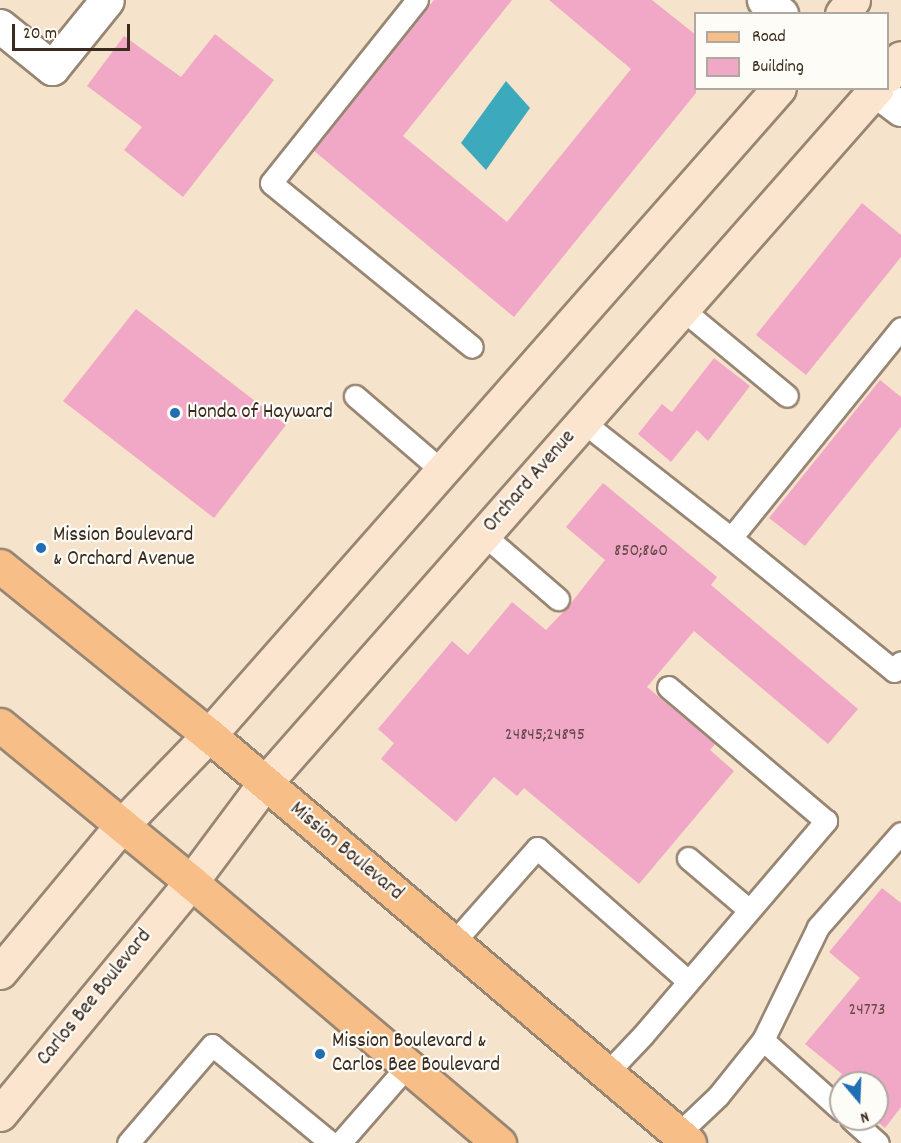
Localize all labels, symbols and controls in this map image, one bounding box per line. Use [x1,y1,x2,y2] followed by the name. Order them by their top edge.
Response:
[15,12,134,50] scale bar
[694,12,889,90] legend
[23,22,57,47] text: 20 m
[752,25,786,50] text: Road
[752,55,804,80] text: Building
[187,400,333,426] place label: Honda of Hayward
[168,406,182,420] marker: Honda of Hayward
[479,426,581,538] street label: Orchard Avenue
[53,523,195,573] place label: Mission Boulevard & Orchard Avenue
[34,541,48,555] marker: Mission Boulevard & Orchard Avenue
[614,541,668,563] house number: 850;860
[505,725,585,747] house number: 24845;24895
[284,797,408,907] street label: Mission Boulevard
[32,925,158,1071] street label: Carlos Bee Boulevard
[848,1000,886,1022] house number: 24773
[332,1029,500,1079] place label: Mission Boulevard & Carlos Bee Boulevard
[313,1047,327,1061] marker: Mission Boulevard & Carlos Bee Boulevard
[829,1071,889,1131] north arrow
[857,1104,872,1129] text: N

